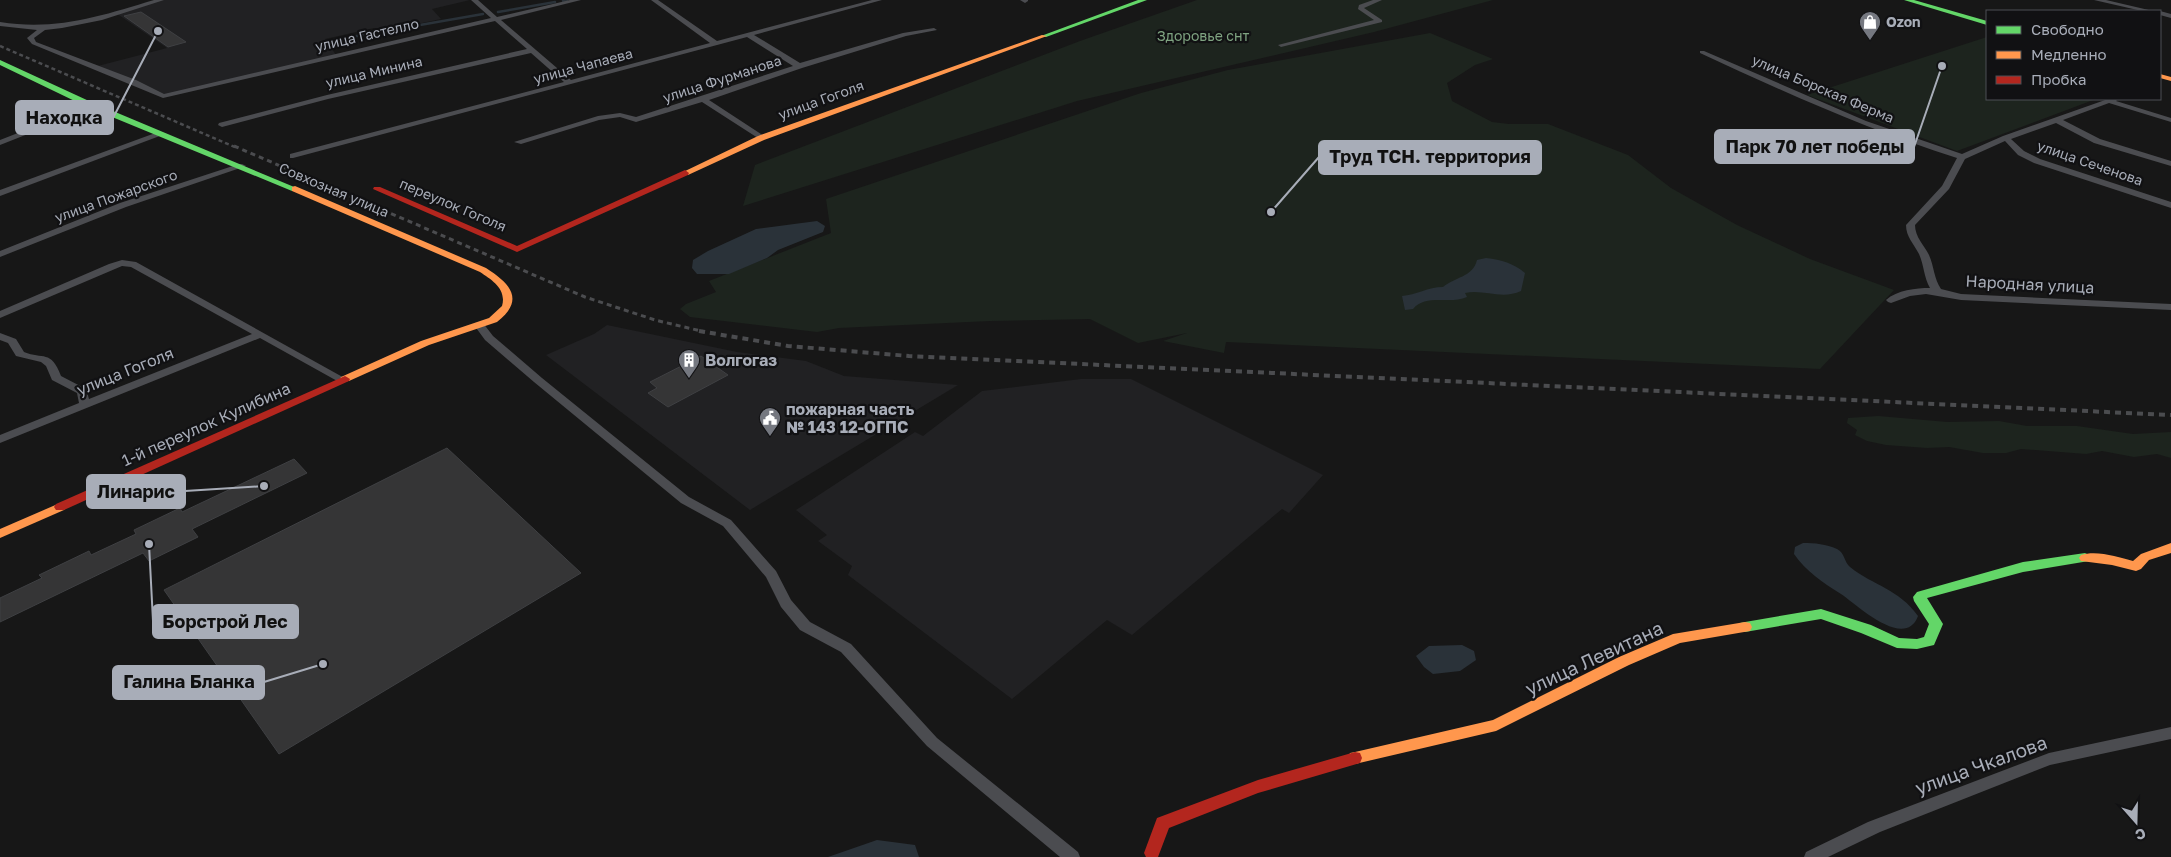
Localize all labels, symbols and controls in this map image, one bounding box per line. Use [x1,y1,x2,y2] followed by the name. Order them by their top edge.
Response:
[1858,10,1882,41] shop icon: Ozon
[1986,10,2161,100] legend
[1886,13,1921,30] place label: Ozon
[313,14,420,55] street label: улица Гастелло
[2031,20,2104,38] text: Свободно
[1157,27,1250,44] park label: Здоровье снт
[531,44,634,87] street label: улица Чапаева
[2031,45,2107,63] text: Медленно
[660,51,783,106] street label: улица Фурманова
[1750,51,1897,126] street label: улица Борская Ферма
[324,52,424,91] street label: улица Минина
[2031,70,2086,88] text: Пробка
[776,76,866,123] street label: улица Гоголя
[16,101,113,134] callout: Находка
[26,106,102,128] text: Находка
[1715,130,1914,163] callout: Парк 70 лет победы
[1726,135,1904,157] text: Парк 70 лет победы
[2035,136,2145,189] street label: улица Сеченова
[1319,141,1541,174] callout: Труд ТСН. территория
[1329,145,1531,167] text: Труд ТСН. территория
[277,159,392,220] street label: Совхозная улица
[52,165,179,226] street label: улица Пожарского
[397,174,509,235] street label: переулок Гоголя
[1965,271,2095,297] street label: Народная улица
[74,342,176,400] street label: улица Гоголя
[677,348,701,379] building icon: Волгогаз
[705,350,777,370] place label: Волгогаз
[119,378,293,470] street label: 1-й переулок Кулибина
[786,399,914,437] place label: пожарная часть № 143 12-ОГПС
[758,406,782,437] public building icon: пожарная часть № 143 12-ОГПС
[87,475,185,508] callout: Линарис
[97,480,175,502] text: Линарис
[153,605,298,638] callout: Борстрой Лес
[162,610,288,632] text: Борстрой Лес
[1521,616,1666,700] street label: улица Левитана
[113,666,264,699] callout: Галина Бланка
[123,670,255,692] text: Галина Бланка
[1912,730,2050,799] street label: улица Чкалова
[2111,797,2161,847] north arrow
[2133,825,2148,844] text: С

